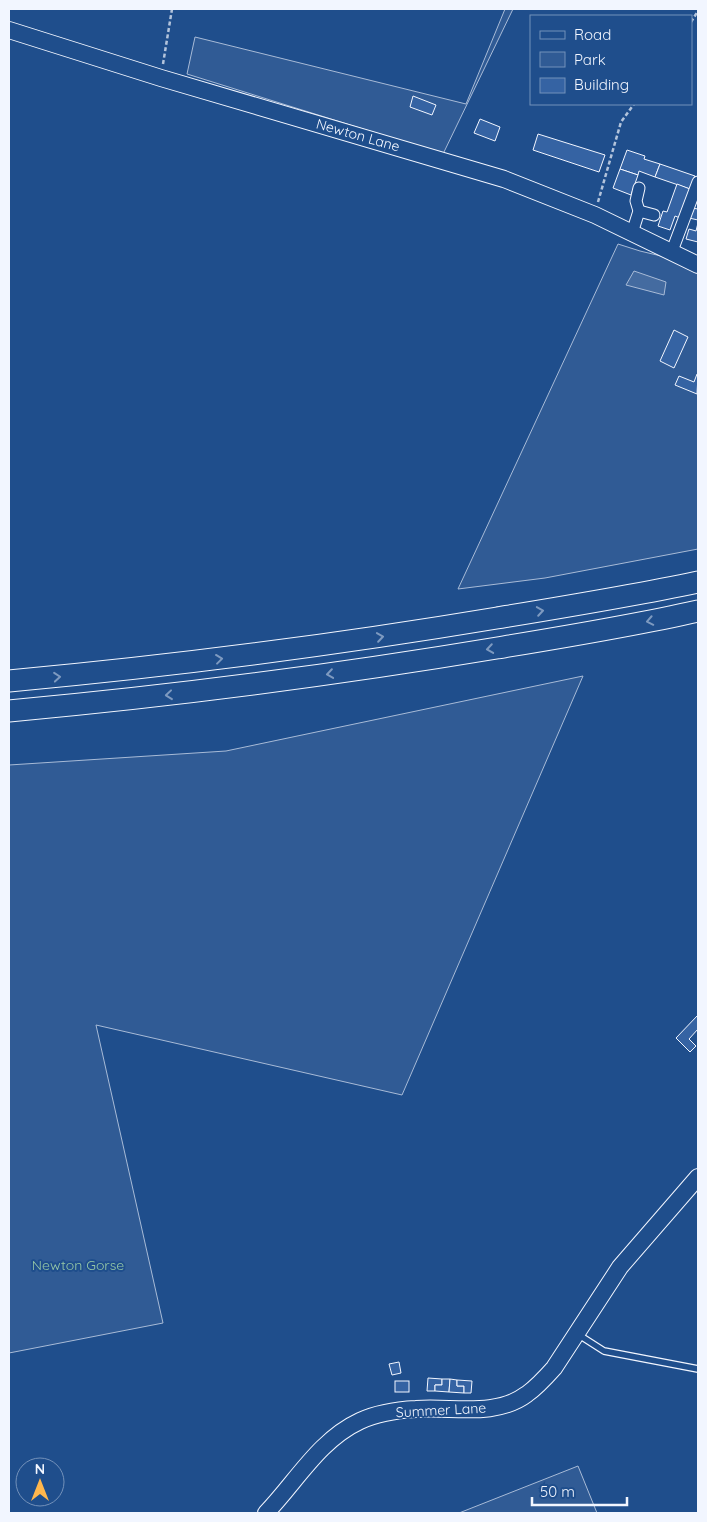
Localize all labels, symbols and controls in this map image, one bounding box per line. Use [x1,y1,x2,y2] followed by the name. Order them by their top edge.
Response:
[530,15,692,105] legend
[574,25,611,44] text: Road
[574,50,606,69] text: Park
[574,75,629,94] text: Building
[314,114,402,156] street label: Newton Lane
[536,606,545,616] one-way arrow
[646,615,655,625] one-way arrow
[375,632,384,642] one-way arrow
[486,644,495,654] one-way arrow
[215,654,223,665] one-way arrow
[325,668,333,679] one-way arrow
[54,672,62,683] one-way arrow
[164,689,172,700] one-way arrow
[32,1256,124,1274] park label: Newton Gorse
[395,1399,487,1421] street label: Summer Lane
[15,1457,65,1507] north arrow
[35,1460,45,1478] text: N
[532,1474,627,1506] scale bar
[540,1482,575,1501] text: 50 m

